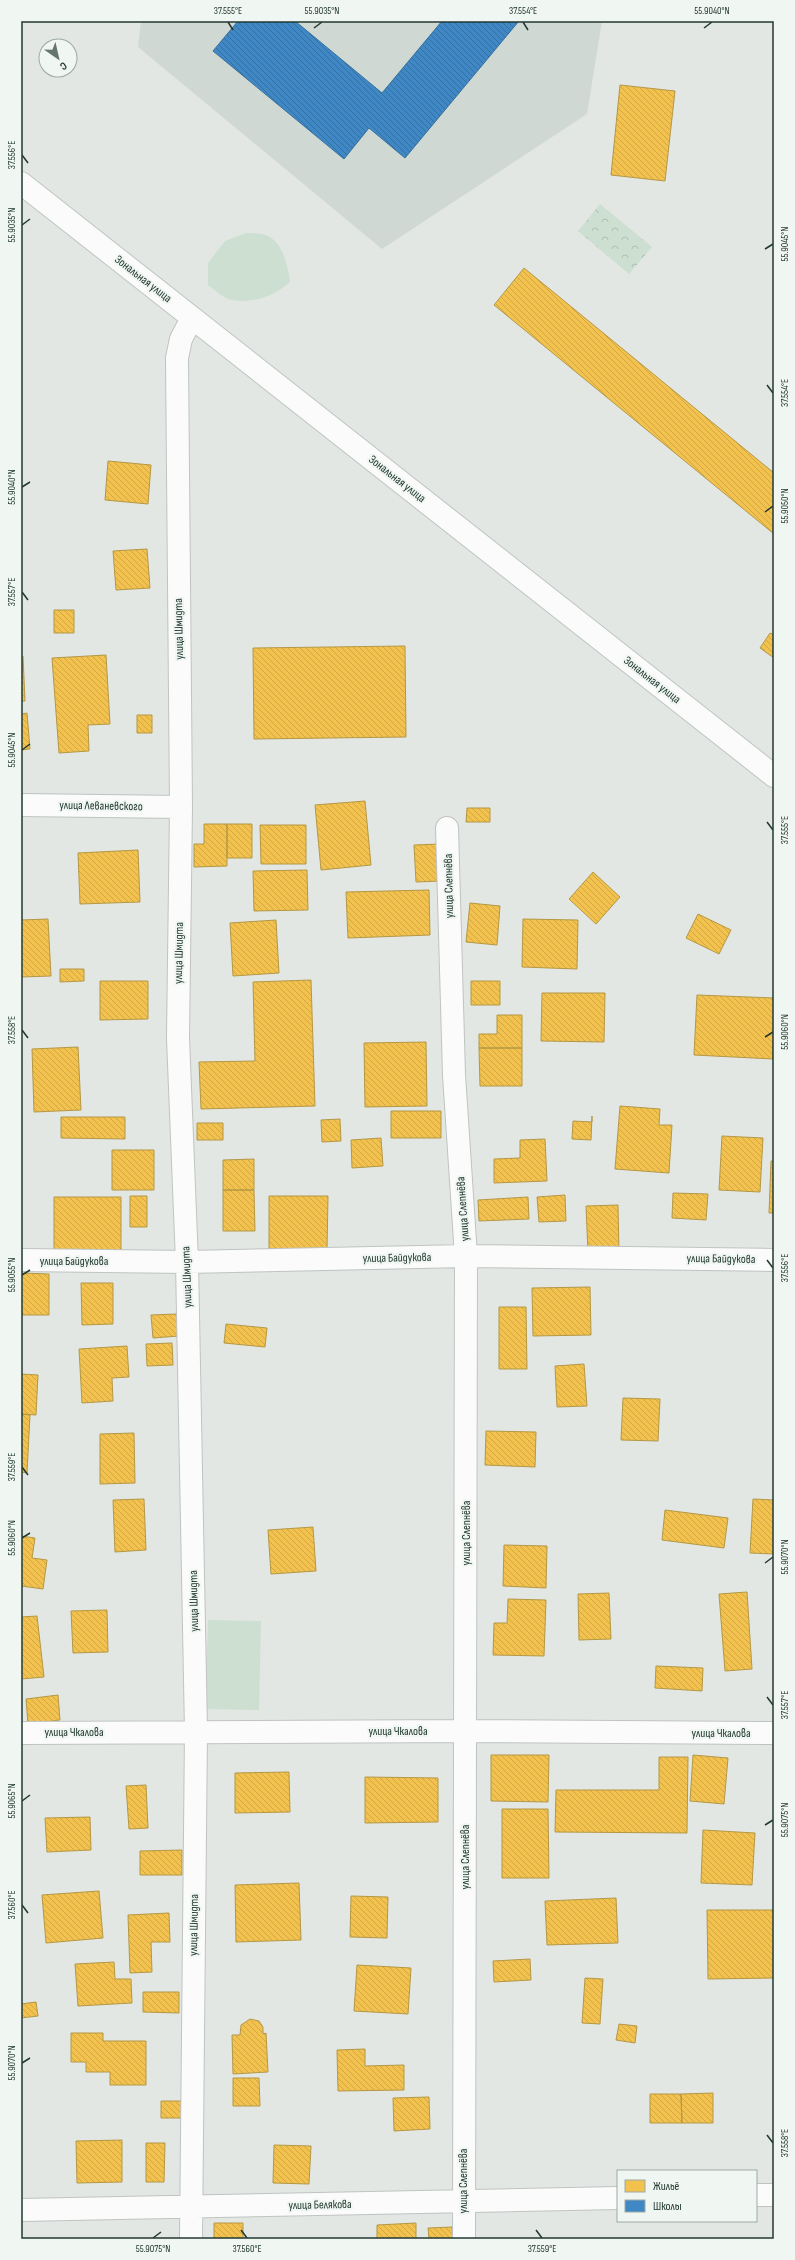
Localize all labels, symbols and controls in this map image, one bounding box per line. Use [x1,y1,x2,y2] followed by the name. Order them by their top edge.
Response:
[214,5,242,17] text: 37.555°E
[305,5,339,17] text: 55.9035°N
[509,5,537,17] text: 37.554°E
[694,5,730,17] text: 55.9040°N
[38,38,78,78] north arrow
[57,59,69,73] text: С
[6,141,18,169] text: 37.556°E
[6,208,18,242] text: 55.9035°N
[779,227,791,261] text: 55.9045°N
[111,252,175,306] street label: Зональная улица
[779,379,791,407] text: 37.554°E
[365,452,429,506] street label: Зональная улица
[6,469,18,505] text: 55.9040°N
[779,488,791,524] text: 55.9050°N
[6,578,18,606] text: 37.557°E
[171,598,187,660] street label: улица Шмидта
[620,653,684,707] street label: Зональная улица
[6,733,18,767] text: 55.9045°N
[59,798,143,814] street label: улица Леваневского
[779,816,791,844] text: 37.555°E
[441,853,457,919] street label: улица Слепнёва
[171,922,187,984] street label: улица Шмидта
[779,1014,791,1050] text: 55.9060°N
[6,1016,18,1044] text: 37.558°E
[453,1176,473,1242] street label: улица Слепнёва
[178,1246,196,1308] street label: улица Шмидта
[362,1250,432,1266] street label: улица Байдукова
[686,1251,756,1267] street label: улица Байдукова
[40,1254,109,1269] street label: улица Байдукова
[779,1254,791,1282] text: 37.556°E
[6,1258,18,1292] text: 55.9055°N
[6,1453,18,1481] text: 37.559°E
[459,1500,474,1565] street label: улица Слепнёва
[6,1520,18,1556] text: 55.9060°N
[779,1539,791,1575] text: 55.9070°N
[186,1570,202,1632] street label: улица Шмидта
[779,1691,791,1719] text: 37.557°E
[368,1724,428,1739] street label: улица Чкалова
[44,1725,104,1740] street label: улица Чкалова
[691,1726,751,1741] street label: улица Чкалова
[6,1783,18,1819] text: 55.9065°N
[779,1803,791,1837] text: 55.9075°N
[458,1824,473,1889] street label: улица Слепнёва
[6,1890,18,1920] text: 37.560°E
[186,1894,202,1956] street label: улица Шмидта
[6,2045,18,2081] text: 55.9070°N
[779,2129,791,2157] text: 37.558°E
[456,2148,471,2213] street label: улица Слепнёва
[617,2170,757,2222] legend
[653,2179,680,2194] text: Жильё
[288,2197,352,2213] street label: улица Белякова
[653,2199,682,2214] text: Школы
[136,2243,170,2255] text: 55.9075°N
[232,2243,262,2255] text: 37.560°E
[528,2243,556,2255] text: 37.559°E

